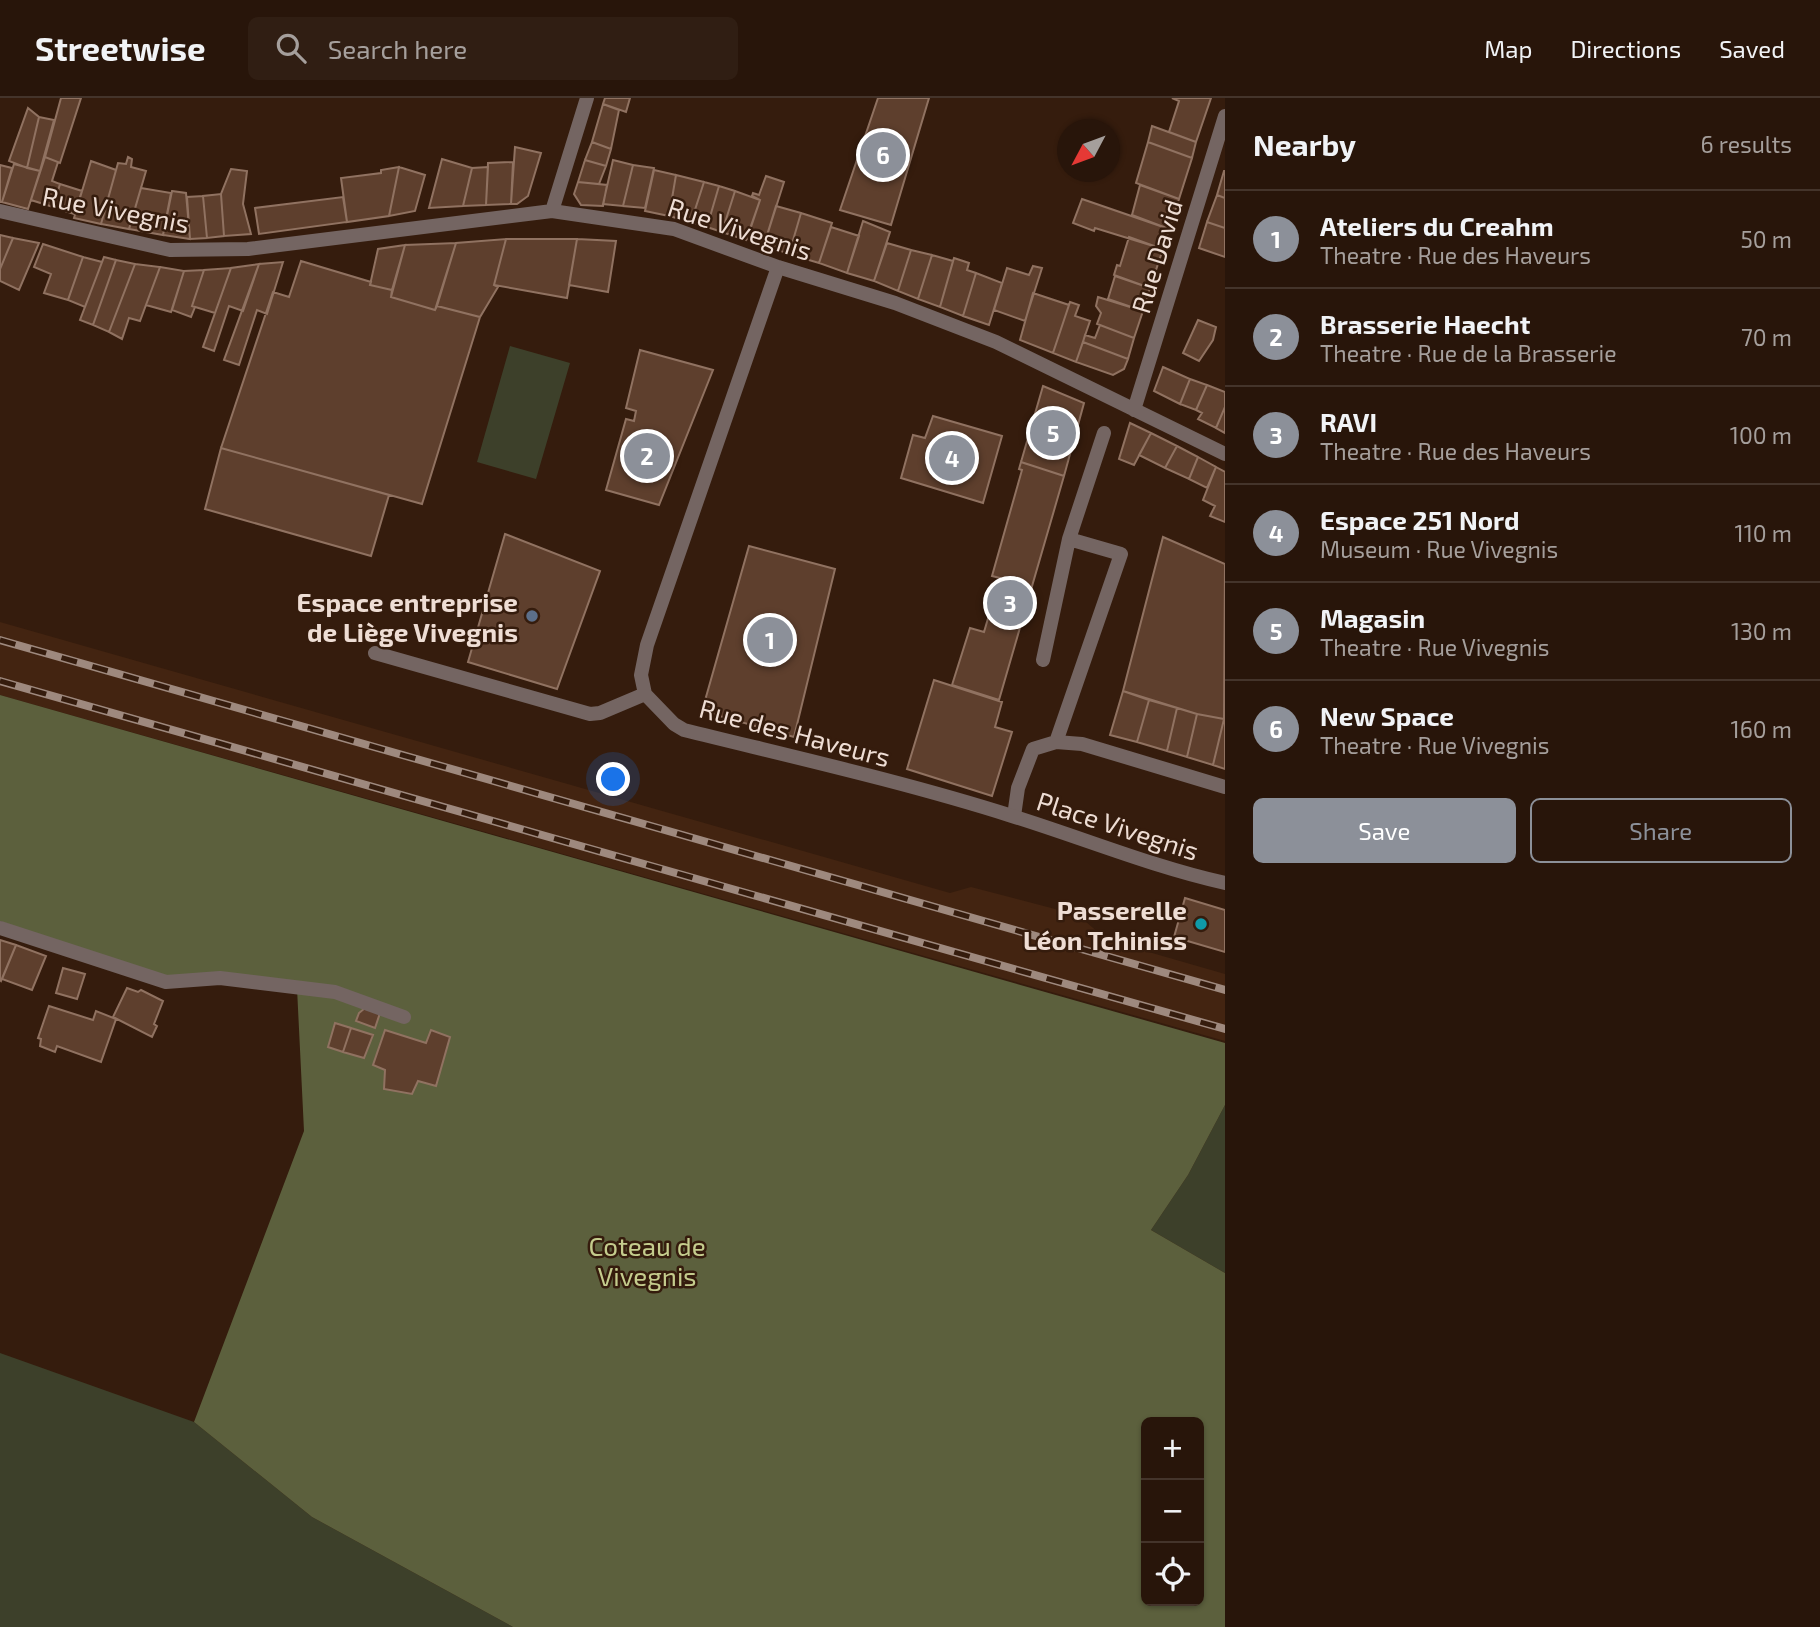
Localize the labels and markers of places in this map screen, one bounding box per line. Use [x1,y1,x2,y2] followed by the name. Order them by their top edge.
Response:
[860,129,906,181] pin: 6
[1030,407,1076,459] pin: 5
[624,430,670,482] pin: 2
[929,432,975,484] pin: 4
[987,577,1033,629] pin: 3
[297,586,518,647] place label: Espace entreprise de Liège Vivegnis
[524,608,540,624] marker: Espace entreprise de Liège Vivegnis
[747,614,793,666] pin: 1
[1023,894,1187,955] place label: Passerelle Léon Tchiniss
[1193,916,1209,932] marker: Passerelle Léon Tchiniss

